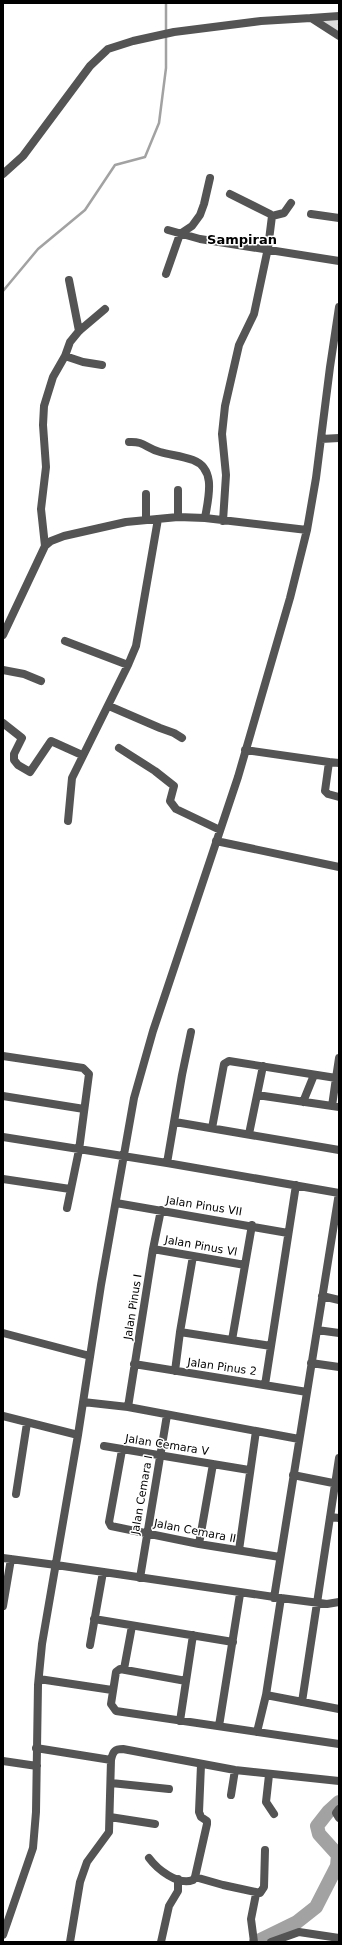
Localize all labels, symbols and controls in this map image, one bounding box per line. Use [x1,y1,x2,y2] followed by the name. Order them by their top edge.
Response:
[207,232,277,247] district label: Sampiran
[164,1193,243,1218] street label: Jalan Pinus VII
[163,1233,238,1259] street label: Jalan Pinus Vl
[121,1273,145,1342] street label: Jalan Pinus I
[186,1356,258,1378] street label: Jalan Pinus 2
[123,1432,210,1458] street label: Jalan Cemara V
[128,1454,155,1537] street label: Jalan Cemara I
[152,1516,237,1545] street label: Jalan Cemara II

